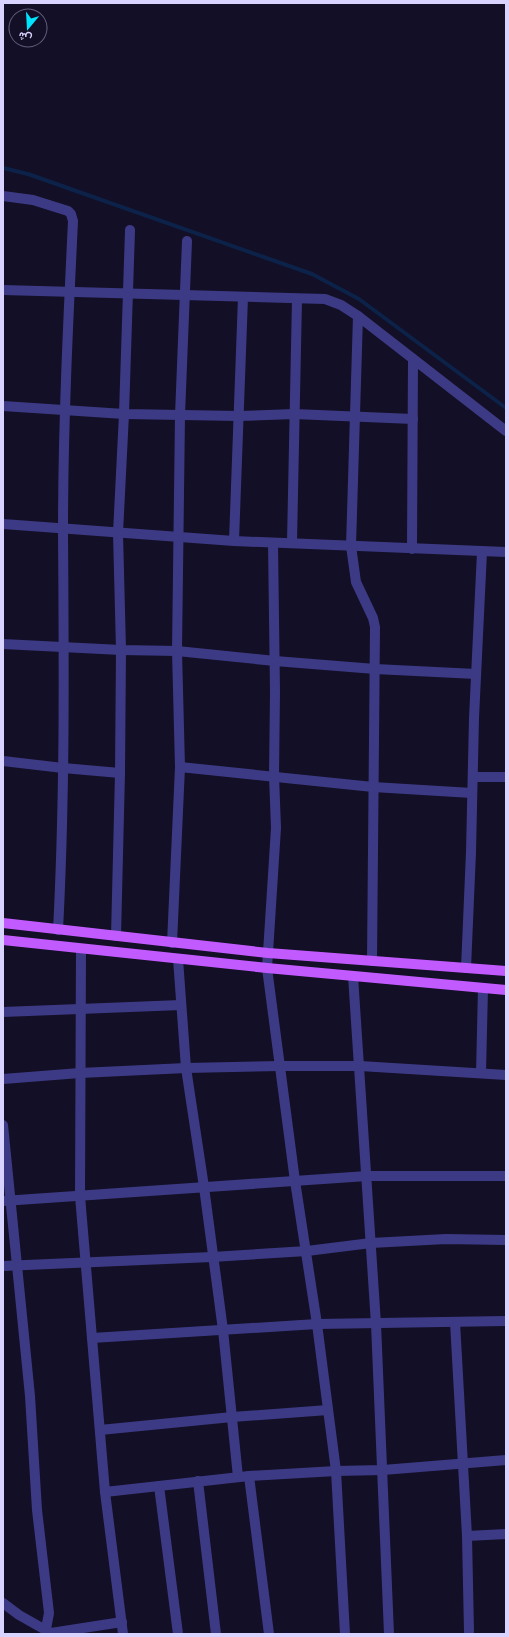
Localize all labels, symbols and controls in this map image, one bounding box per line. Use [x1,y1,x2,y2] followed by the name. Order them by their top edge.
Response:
[8,8,48,48] north arrow
[16,28,34,47] text: ش

